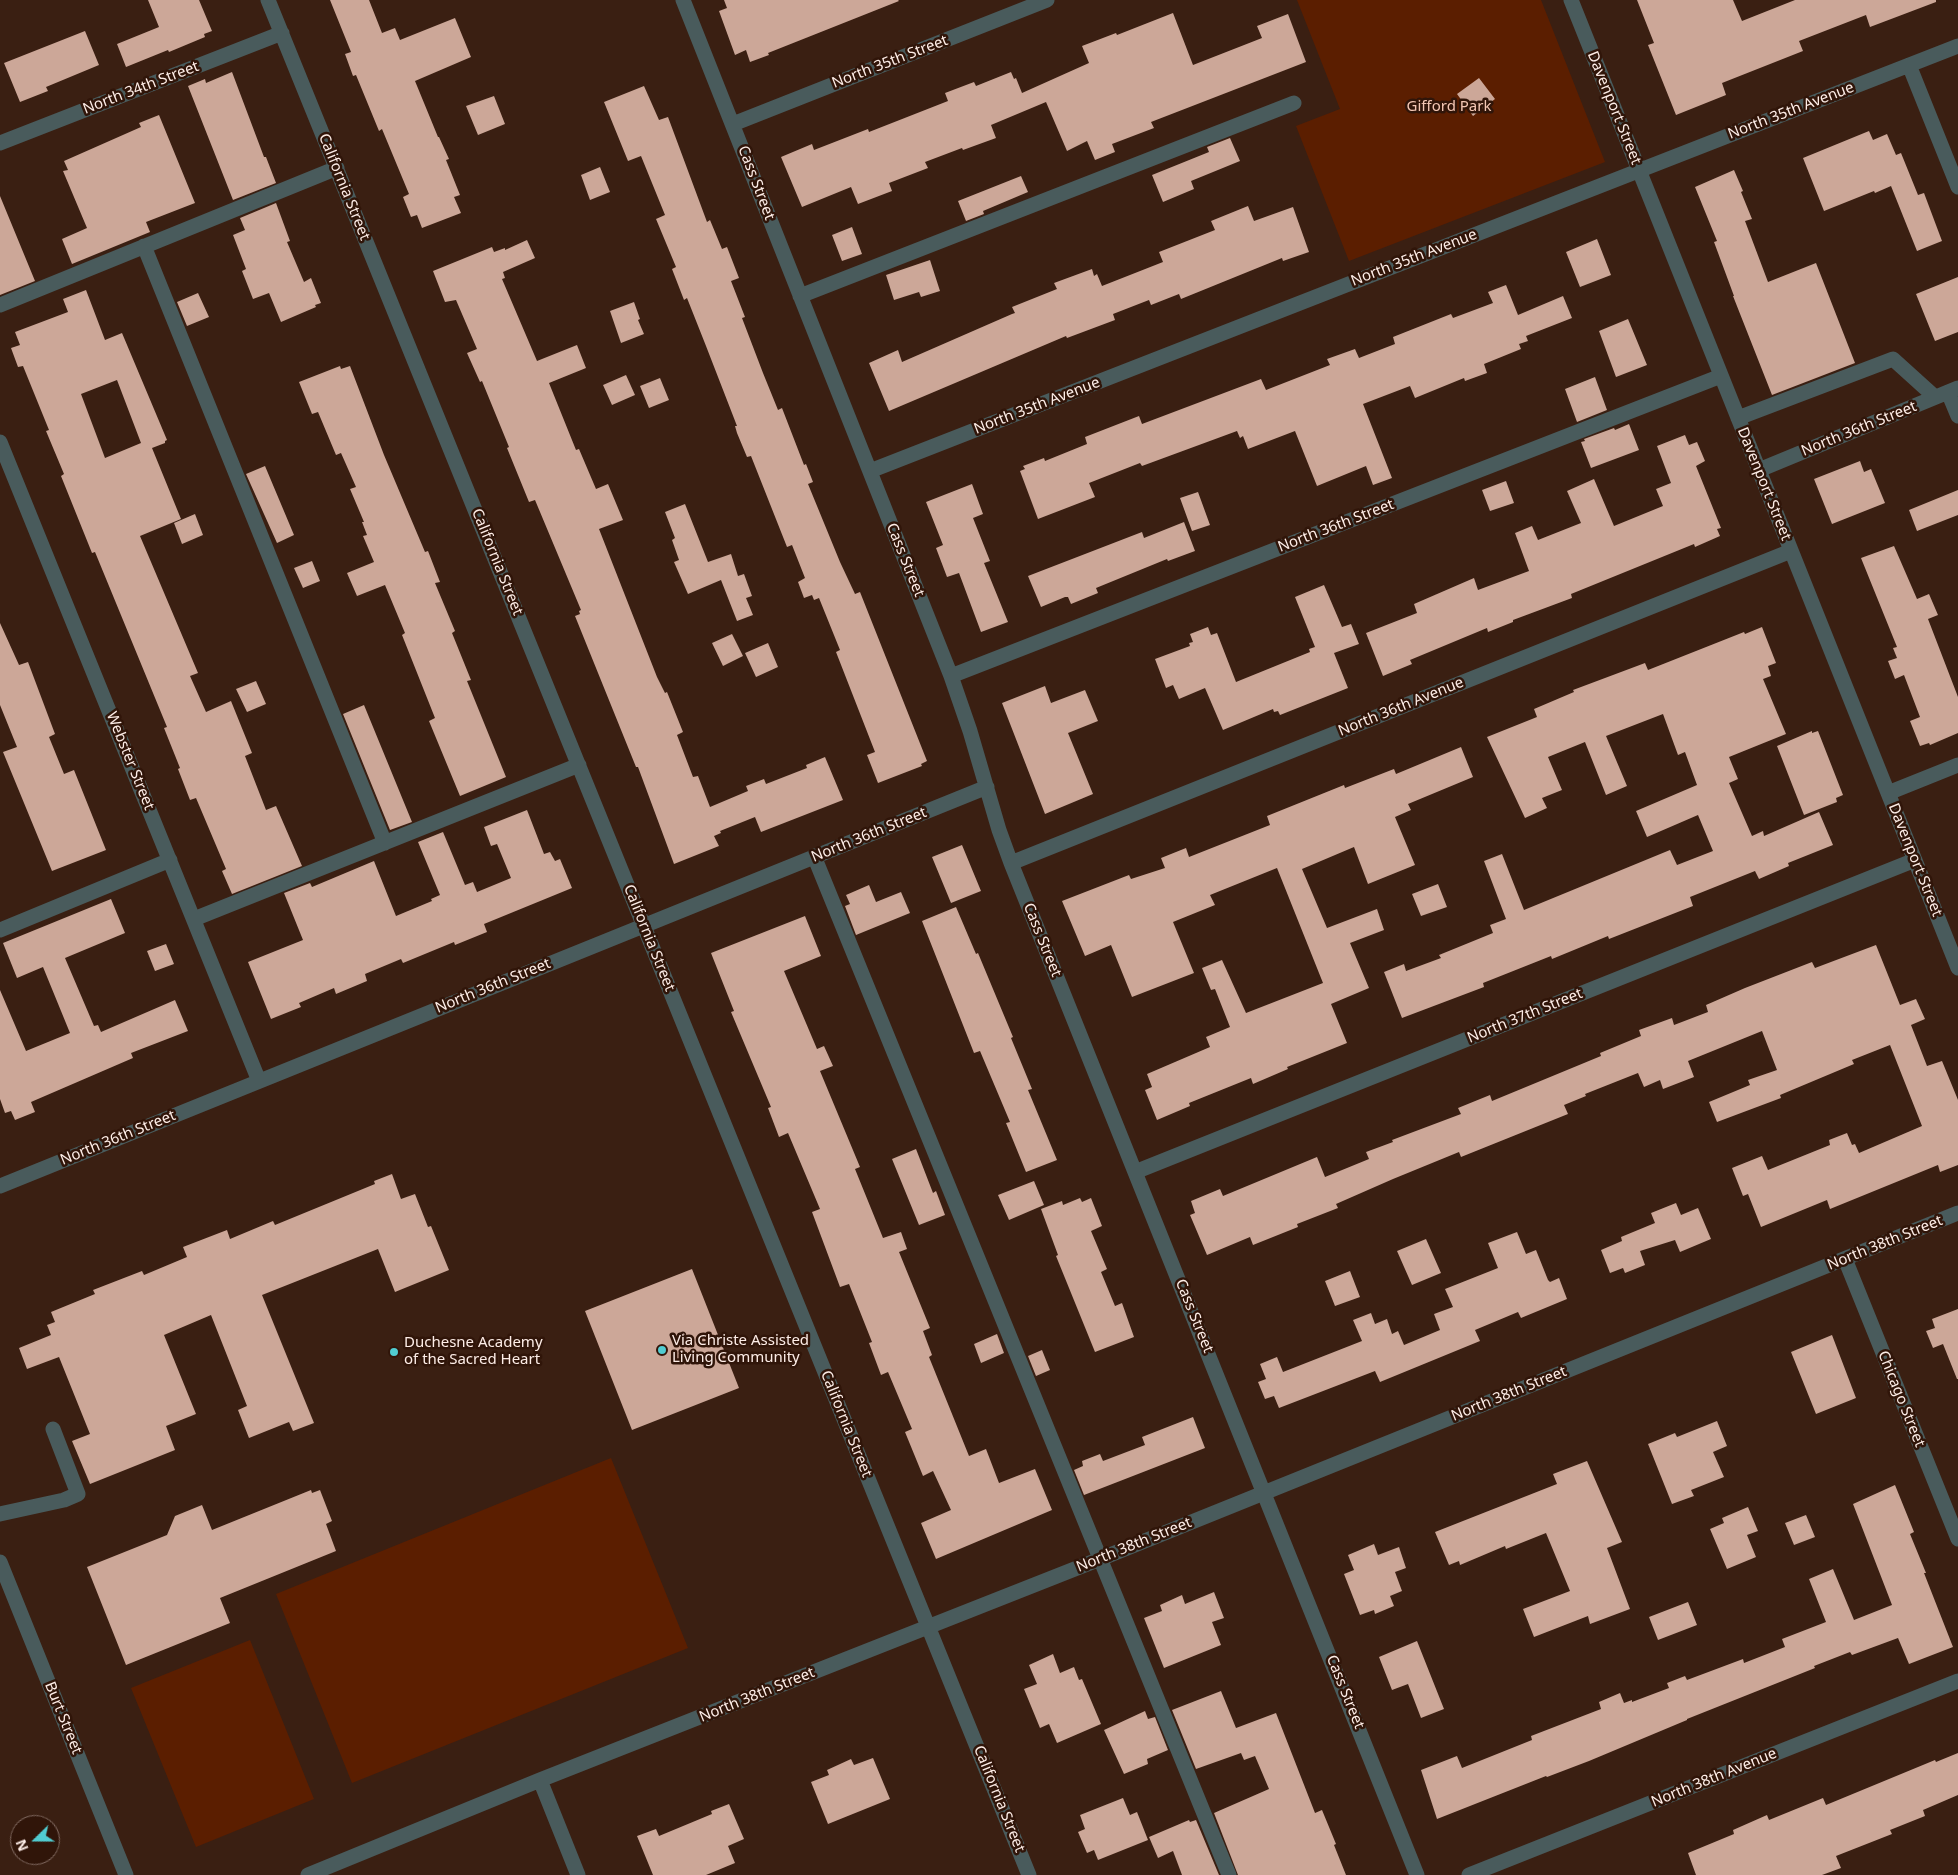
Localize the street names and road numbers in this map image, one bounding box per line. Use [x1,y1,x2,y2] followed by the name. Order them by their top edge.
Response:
[829,32,951,92] street label: North 35th Street
[1583,49,1645,167] street label: Davenport Street
[80,58,202,118] street label: North 34th Street
[1725,79,1857,143] street label: North 35th Avenue
[314,131,374,243] street label: California Street
[734,143,778,223] street label: Cass Street
[1348,226,1480,290] street label: North 35th Avenue
[971,374,1103,438] street label: North 35th Avenue
[1799,398,1919,460] street label: North 36th Street
[1733,425,1795,543] street label: Davenport Street
[1275,496,1397,556] street label: North 36th Street
[467,506,527,618] street label: California Street
[882,520,928,600] street label: Cass Street
[1336,674,1466,740] street label: North 36th Avenue
[102,709,158,813] street label: Webster Street
[1884,801,1946,919] street label: Davenport Street
[809,804,929,866] street label: North 36th Street
[619,882,679,994] street label: California Street
[1019,900,1065,980] street label: Cass Street
[433,955,553,1017] street label: North 36th Street
[1465,985,1585,1047] street label: North 37th Street
[58,1107,178,1169] street label: North 36th Street
[1825,1212,1945,1274] street label: North 38th Street
[1171,1276,1217,1356] street label: Cass Street
[1873,1348,1929,1450] street label: Chicago Street
[1449,1363,1569,1425] street label: North 38th Street
[816,1368,876,1480] street label: California Street
[1074,1514,1194,1576] street label: North 38th Street
[1322,1652,1368,1732] street label: Cass Street
[697,1664,817,1726] street label: North 38th Street
[40,1679,86,1757] street label: Burt Street
[969,1743,1029,1855] street label: California Street
[1649,1745,1779,1811] street label: North 38th Avenue

